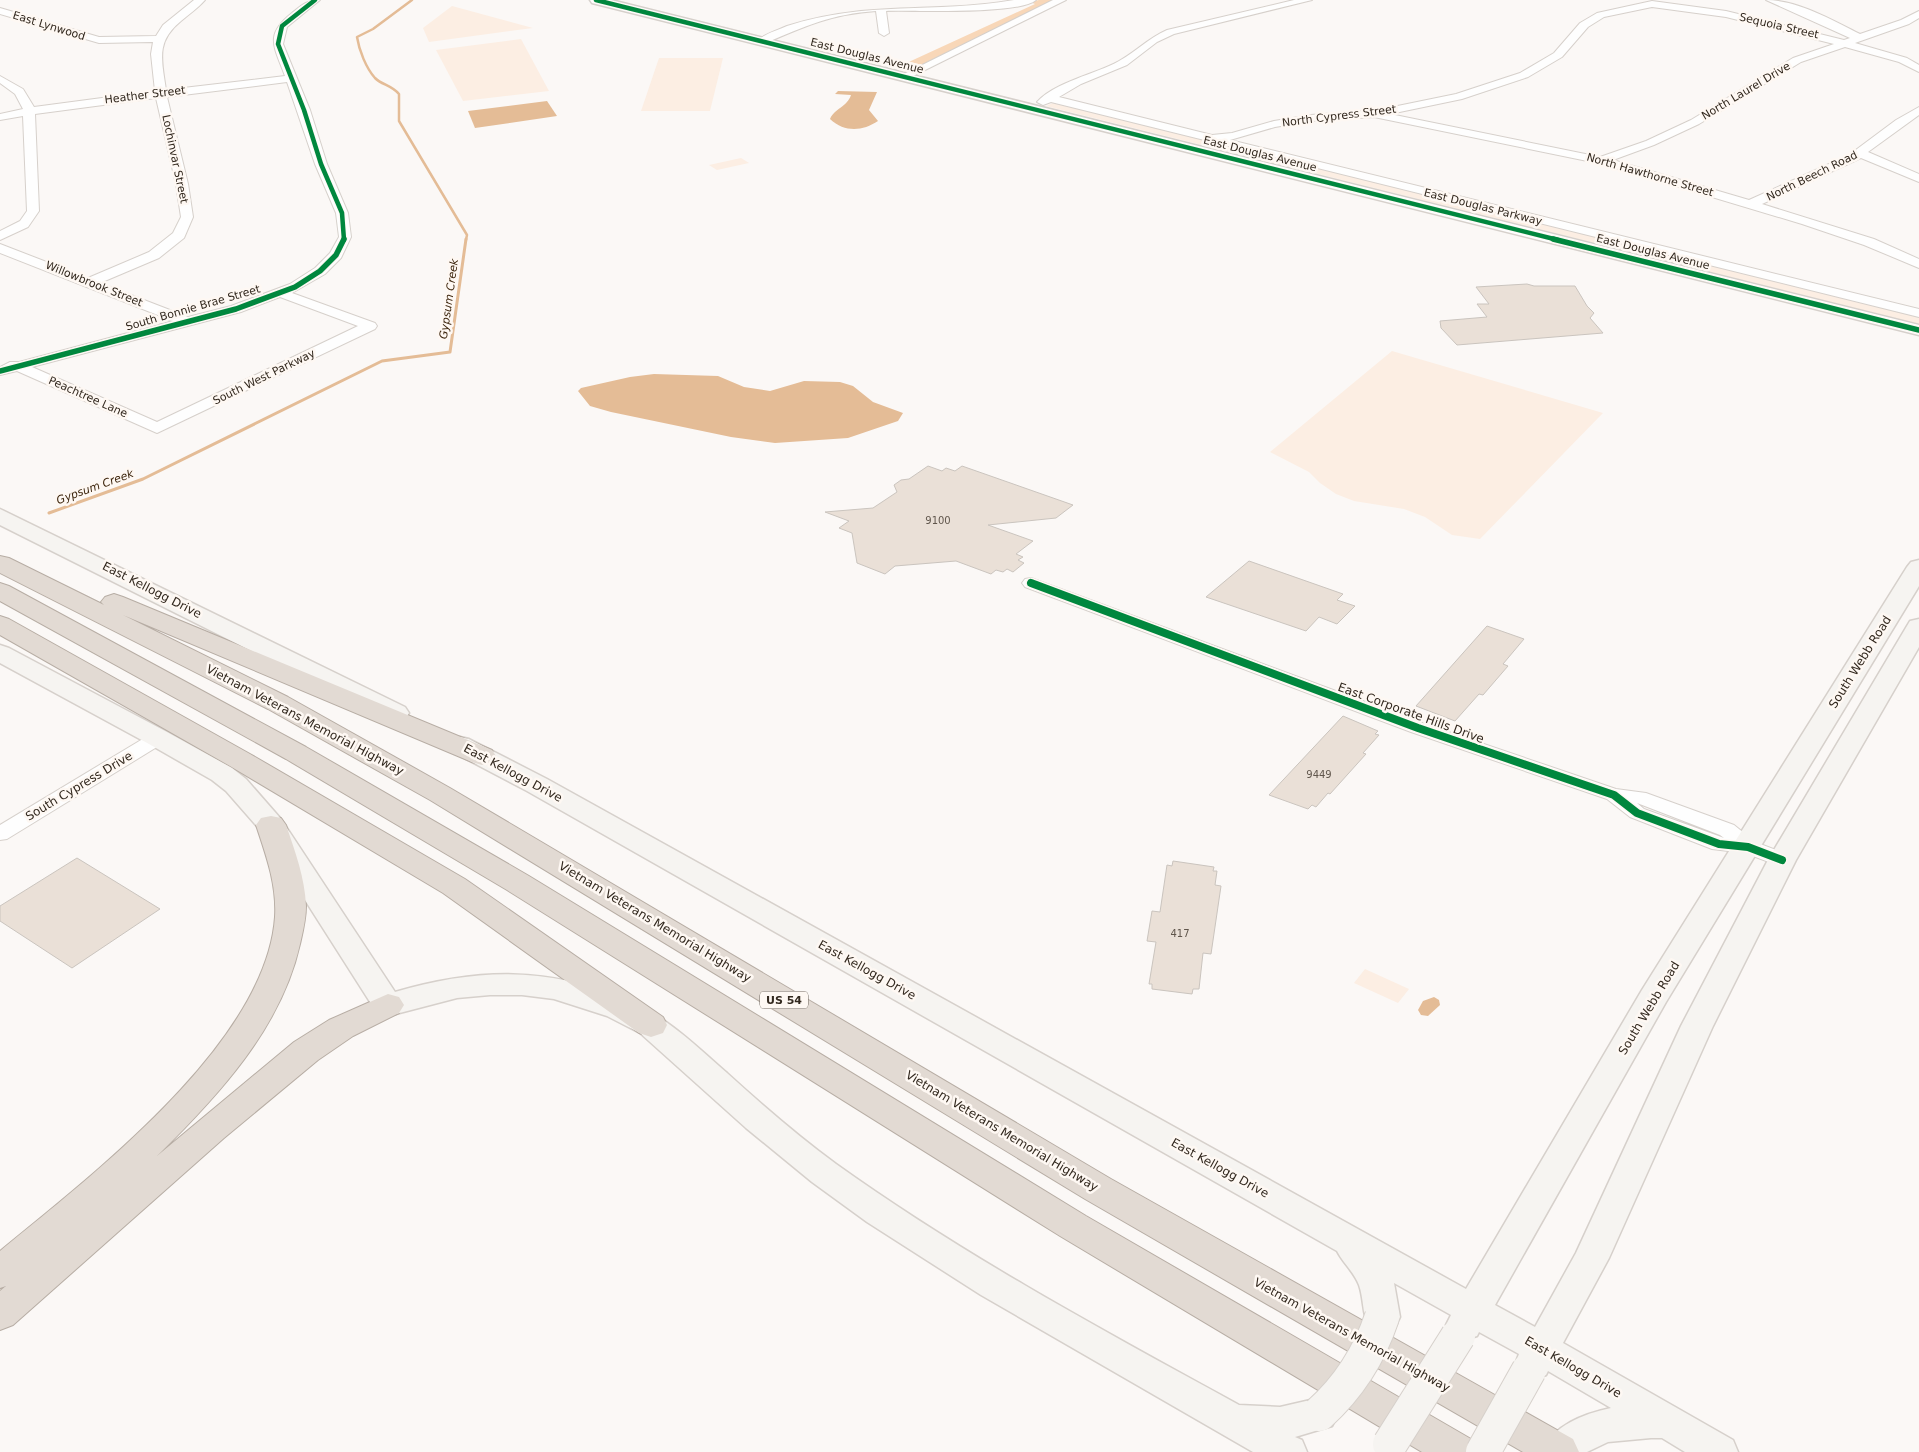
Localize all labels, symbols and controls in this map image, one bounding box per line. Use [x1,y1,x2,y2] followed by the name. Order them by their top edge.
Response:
[11,9,87,43] street label: East Lynwood
[1738,11,1821,42] street label: Sequoia Street
[809,36,925,76] street label: East Douglas Avenue
[1699,59,1793,123] street label: North Laurel Drive
[104,84,187,106] street label: Heather Street
[1281,102,1397,129] street label: North Cypress Street
[159,113,191,205] street label: Lochinvar Street
[1202,134,1318,174] street label: East Douglas Avenue
[1764,148,1860,204] street label: North Beech Road
[1585,151,1716,200] street label: North Hawthorne Street
[1423,186,1544,228] street label: East Douglas Parkway
[1595,232,1711,272] street label: East Douglas Avenue
[437,257,461,340] water label: Gypsum Creek
[44,259,145,310] street label: Willowbrook Street
[124,282,262,333] street label: South Bonnie Brae Street
[211,346,318,407] street label: South West Parkway
[47,374,130,420] street label: Peachtree Lane
[55,467,136,507] water label: Gypsum Creek
[925,515,951,526] house number: 9100
[100,559,204,621] street label: East Kellogg Drive
[1826,613,1894,711] street label: South Webb Road
[204,662,406,778] street label: Vietnam Veterans Memorial Highway
[1336,680,1486,746] street label: East Corporate Hills Drive
[461,741,565,805] street label: East Kellogg Drive
[23,749,135,823] street label: South Cypress Drive
[1306,769,1332,780] house number: 9449
[556,859,754,985] street label: Vietnam Veterans Memorial Highway
[1170,928,1190,939] house number: 417
[816,937,918,1003] street label: East Kellogg Drive
[1616,959,1682,1057] street label: South Webb Road
[760,992,808,1008] road number: US 54
[903,1068,1101,1194] street label: Vietnam Veterans Memorial Highway
[1169,1135,1271,1201] street label: East Kellogg Drive
[1252,1275,1452,1395] street label: Vietnam Veterans Memorial Highway
[1522,1334,1624,1400] street label: East Kellogg Drive

